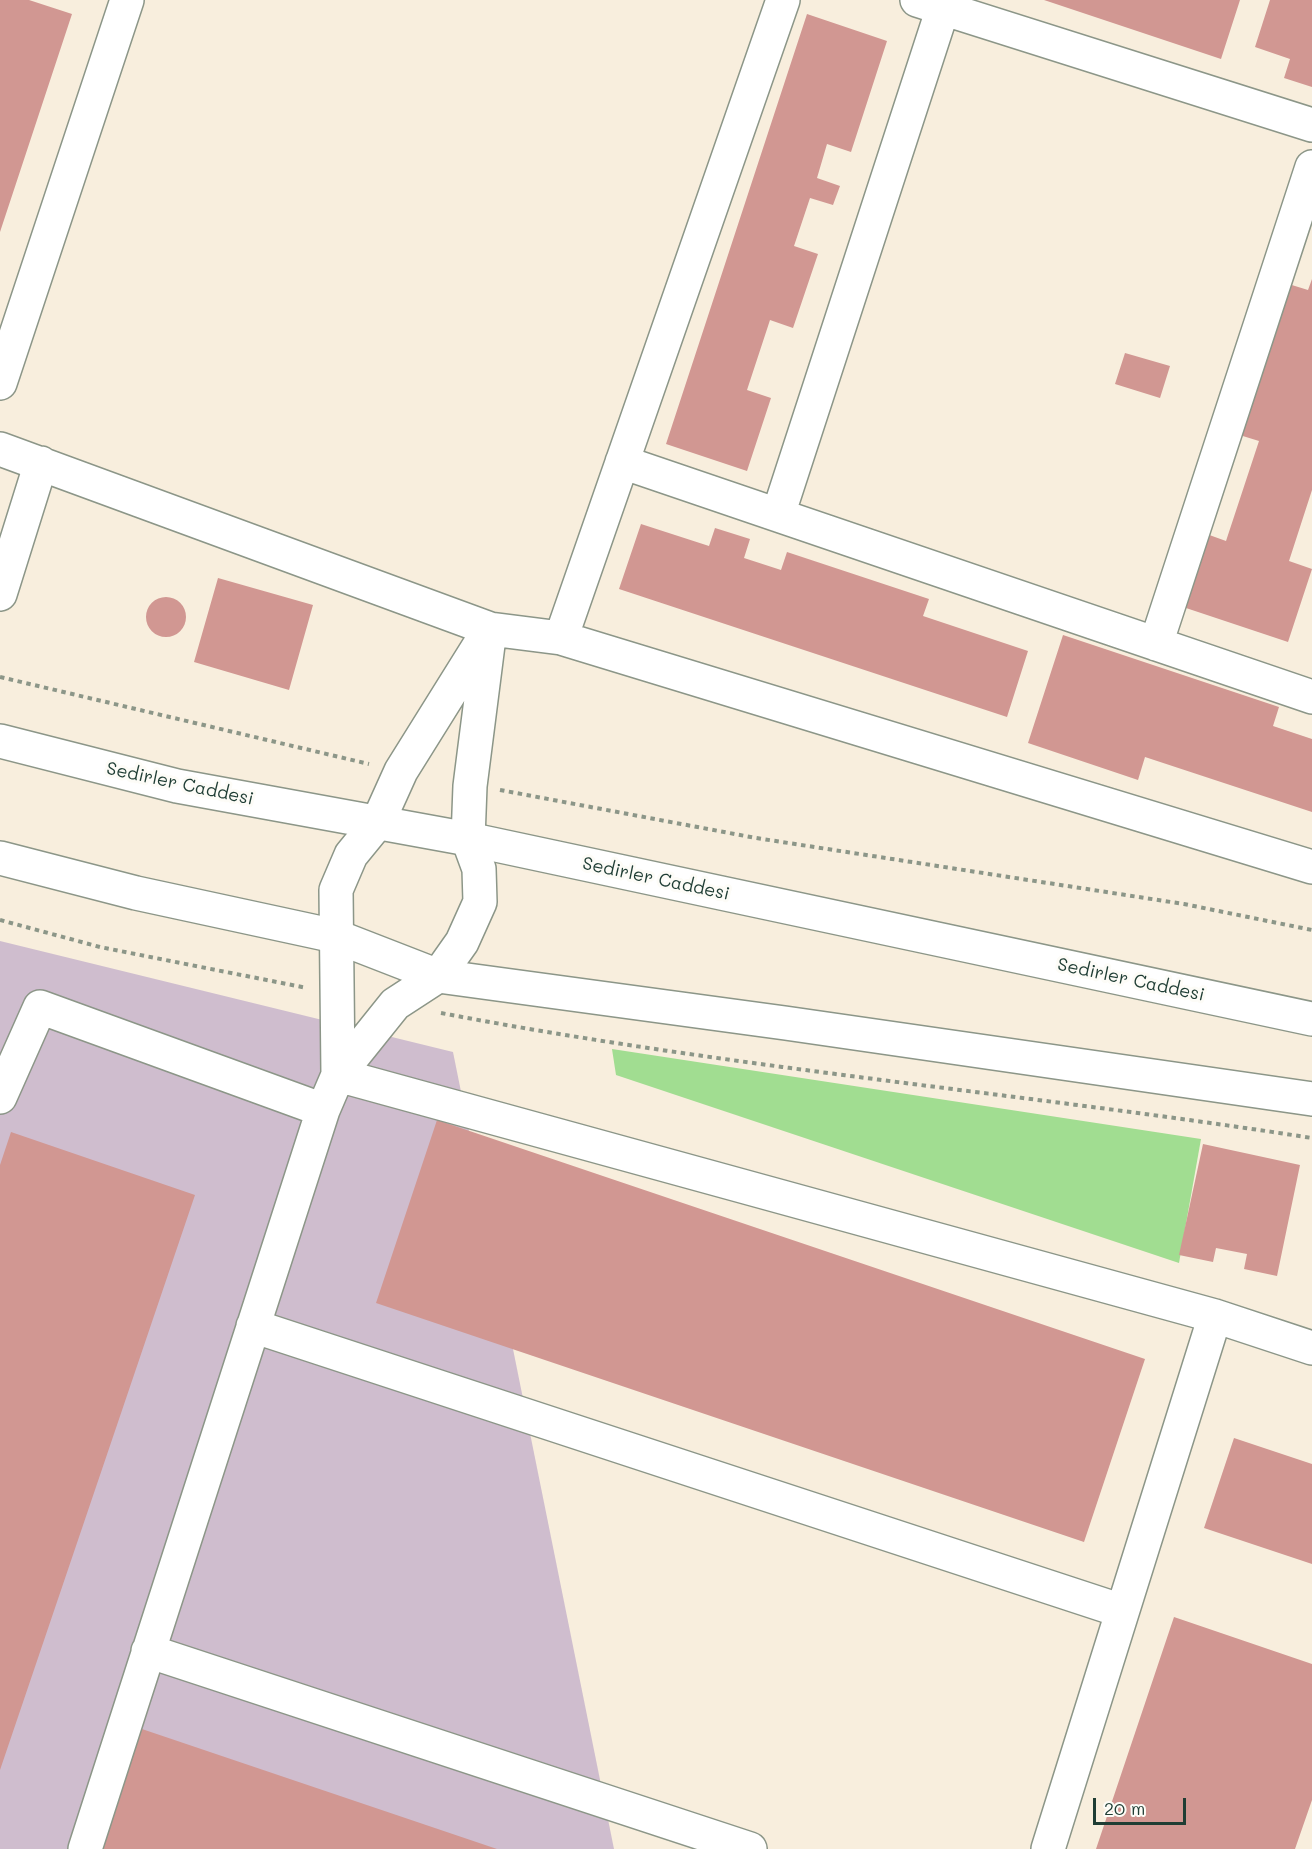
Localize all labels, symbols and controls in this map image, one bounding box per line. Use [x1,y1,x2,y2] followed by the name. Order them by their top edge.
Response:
[104,758,256,810] street label: Sedirler Caddesi
[580,853,732,905] street label: Sedirler Caddesi
[1055,954,1207,1006] street label: Sedirler Caddesi
[1096,1786,1189,1824] scale bar
[1104,1796,1145,1820] text: 20 m

